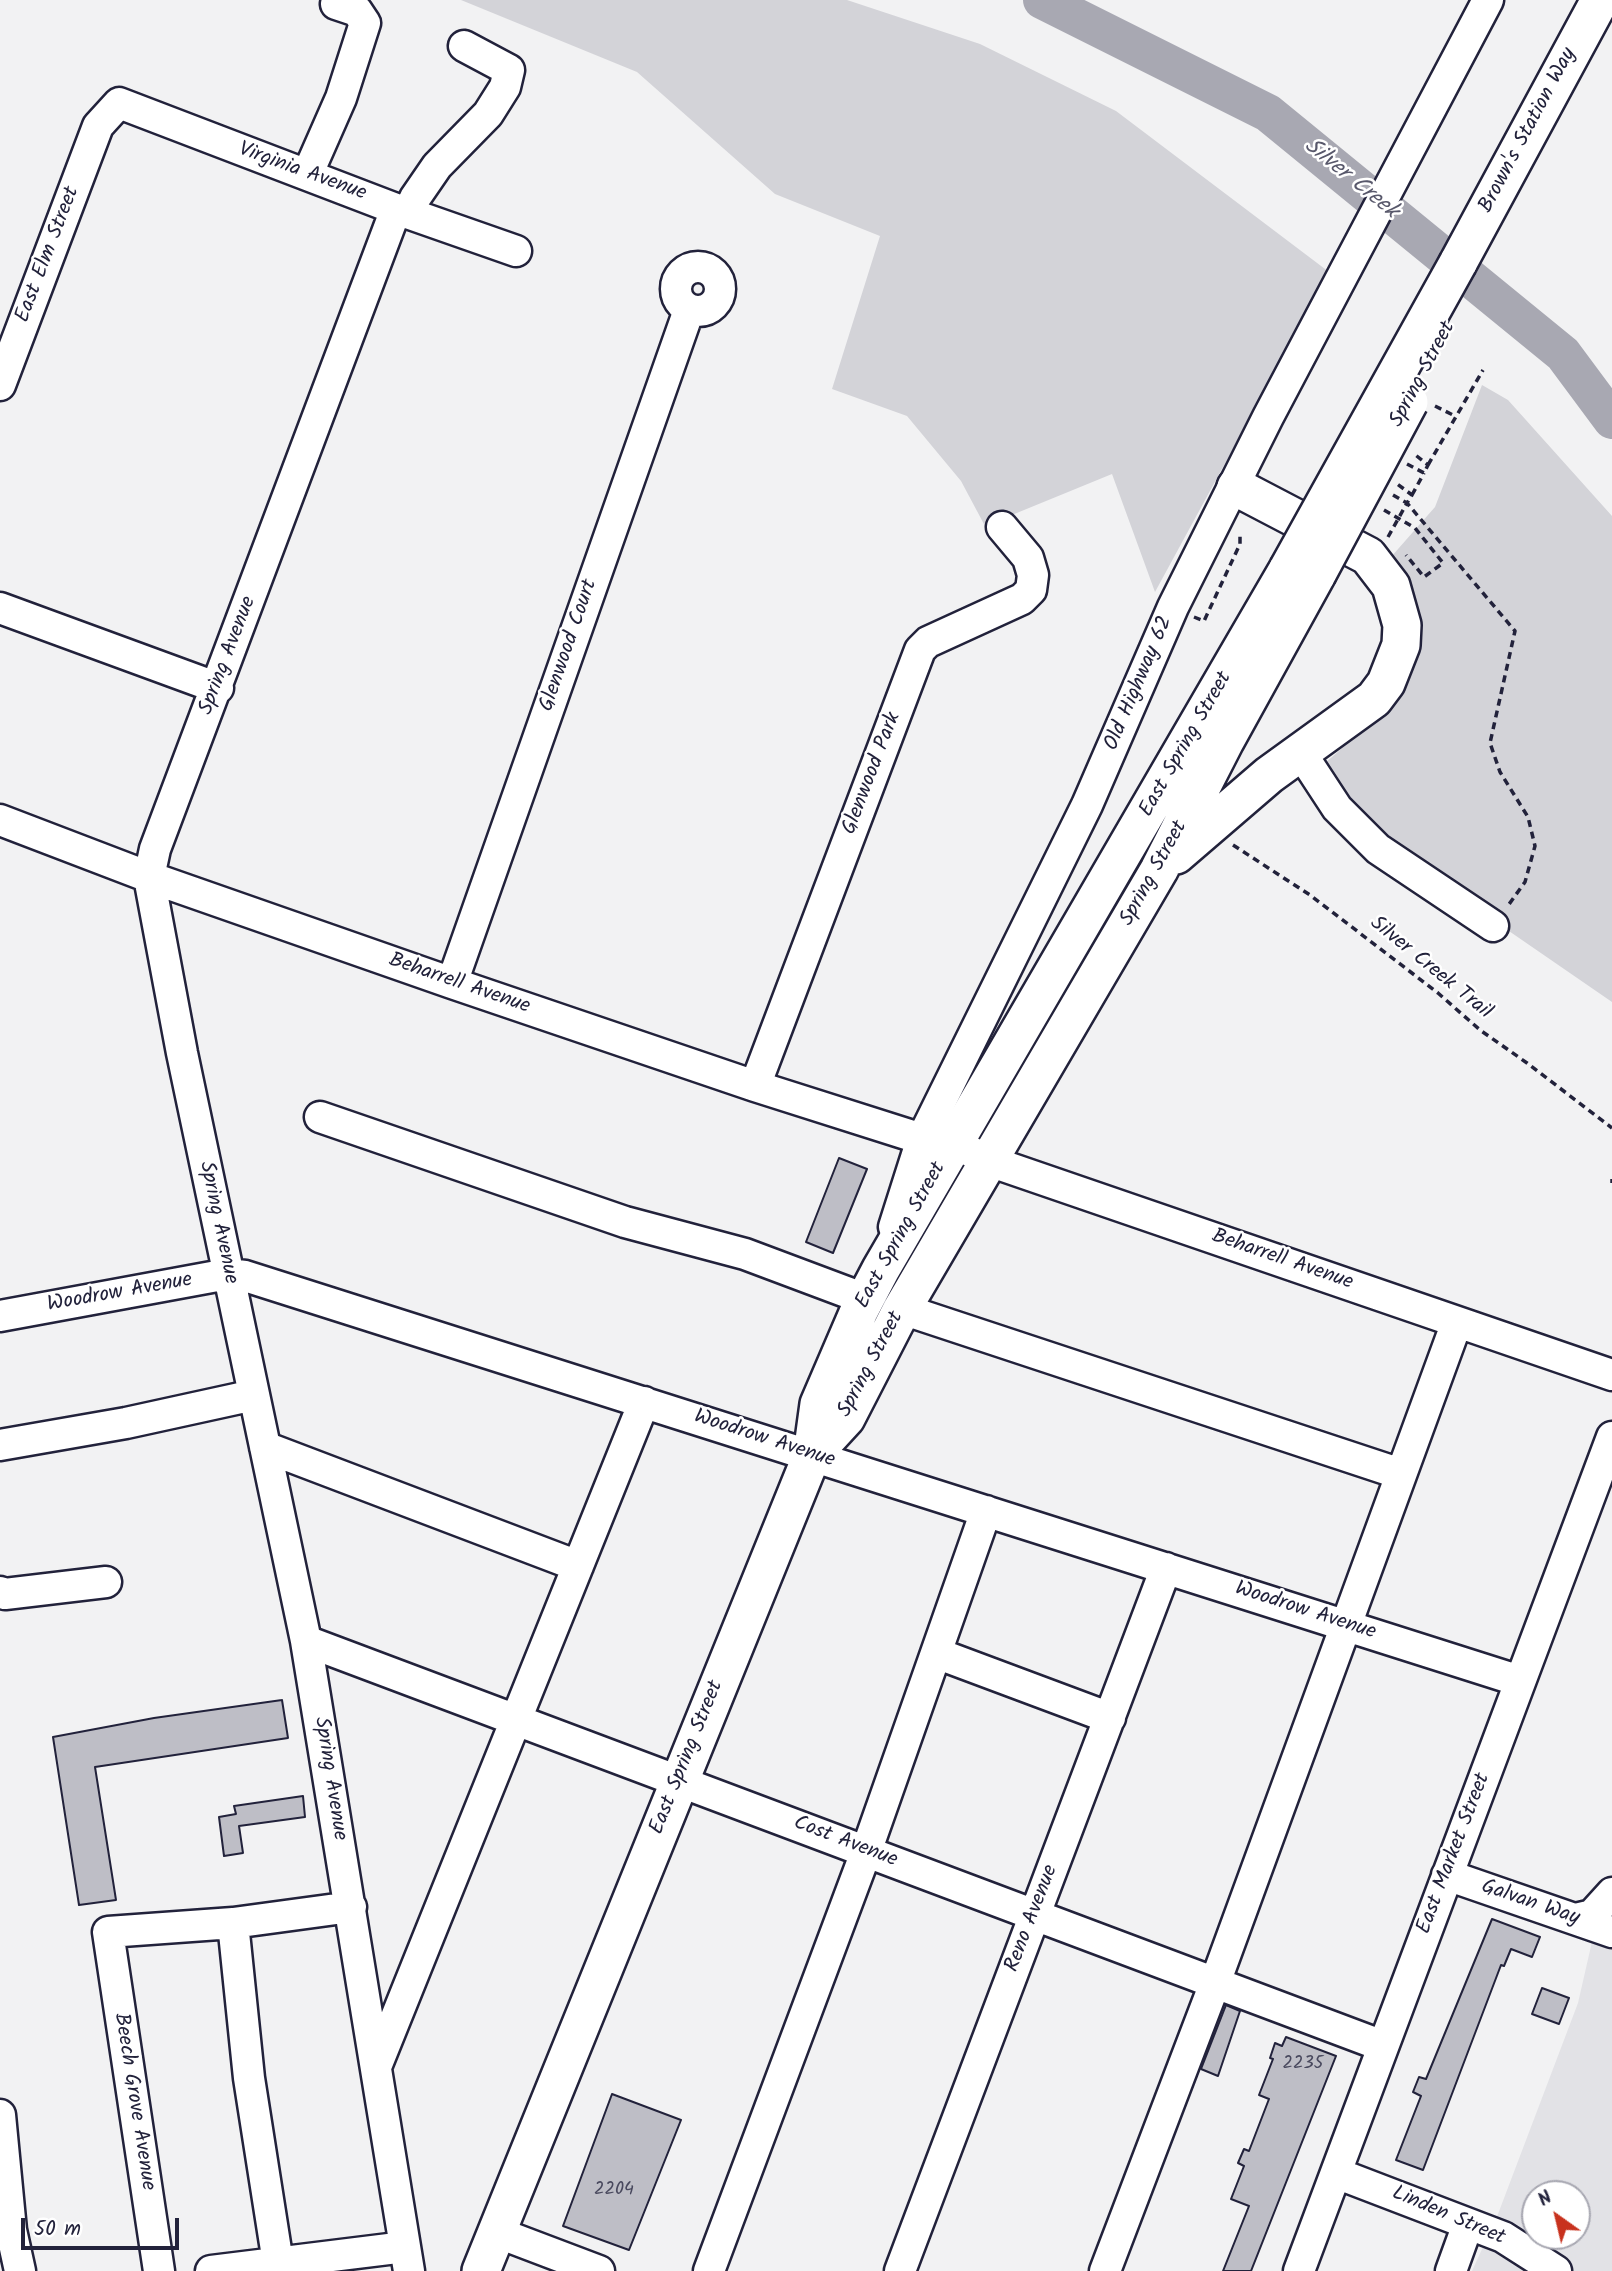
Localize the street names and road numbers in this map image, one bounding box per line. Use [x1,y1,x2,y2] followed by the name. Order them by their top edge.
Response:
[1475,44,1583,218] street label: Brown's Station Way
[235,138,369,208] street label: Virginia Avenue
[12,184,86,326] street label: East Elm Street
[1386,318,1462,432] street label: Spring Street
[536,577,604,715] street label: Glenwood Court
[195,593,263,719] street label: Spring Avenue
[1100,613,1180,755] street label: Old Highway 62
[1135,668,1239,822] street label: East Spring Street
[838,709,908,839] street label: Glenwood Park
[1116,817,1194,931] street label: Spring Street
[1364,912,1496,1026] street label: Silver Creek Trail
[385,949,533,1021] street label: Beharrell Avenue
[851,1158,953,1314] street label: East Spring Street
[192,1159,242,1287] street label: Spring Avenue
[1208,1225,1356,1297] street label: Beharrell Avenue
[46,1269,194,1319] street label: Woodrow Avenue
[834,1308,910,1422] street label: Spring Street
[690,1405,838,1475] street label: Woodrow Avenue
[1231,1577,1379,1647] street label: Woodrow Avenue
[646,1677,730,1839] street label: East Spring Street
[307,1716,351,1842] street label: Spring Avenue
[1413,1770,1497,1938] street label: East Market Street
[789,1812,901,1874] street label: Cost Avenue
[1001,1862,1065,1976] street label: Reno Avenue
[1478,1875,1582,1933] street label: Galvan Way
[107,2012,159,2192] street label: Beech Grove Avenue
[1388,2182,1508,2252] street label: Linden Street

